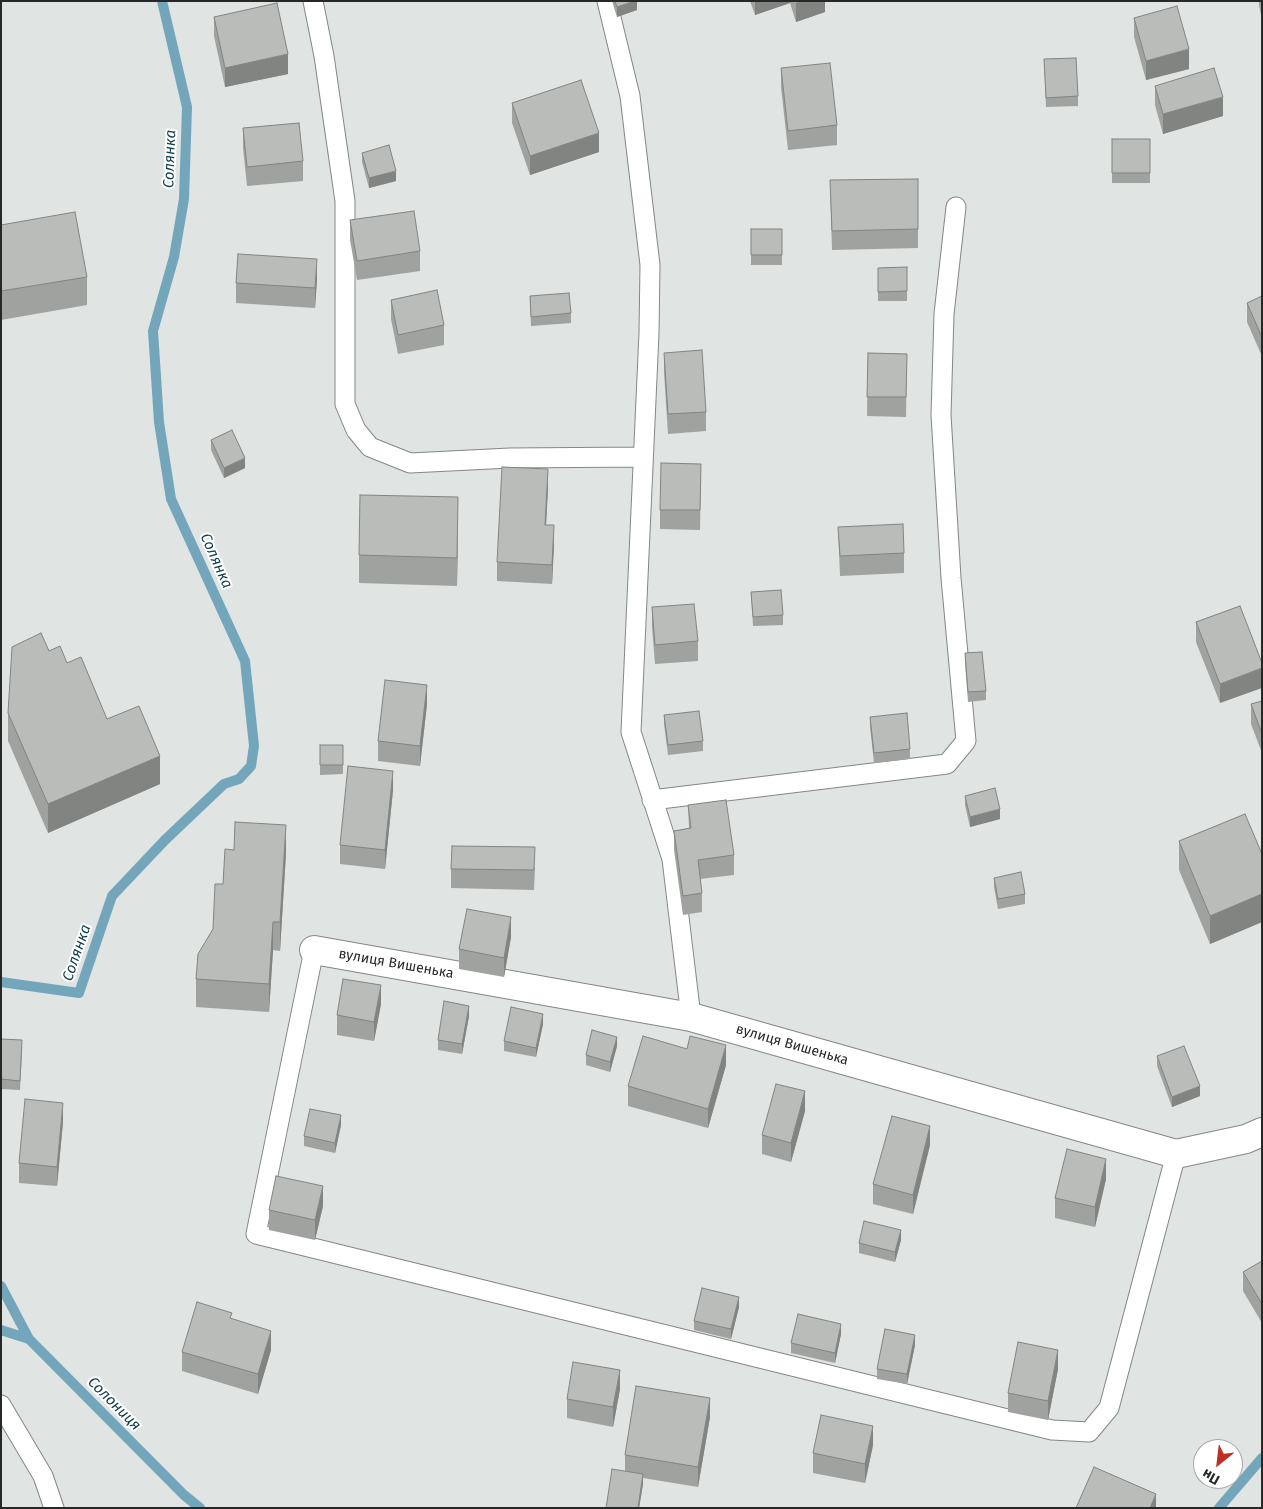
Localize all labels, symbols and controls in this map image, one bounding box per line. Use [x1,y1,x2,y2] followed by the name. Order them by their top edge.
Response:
[160,129,180,189] water label: Солянка
[196,531,236,591] water label: Солянка
[59,922,95,984] water label: Солянка
[337,946,455,982] street label: вулиця Вишенька
[734,1021,850,1069] street label: вулиця Вишенька
[84,1374,144,1434] water label: Солониця
[1193,1439,1243,1489] north arrow
[1199,1465,1223,1488] text: Пн

